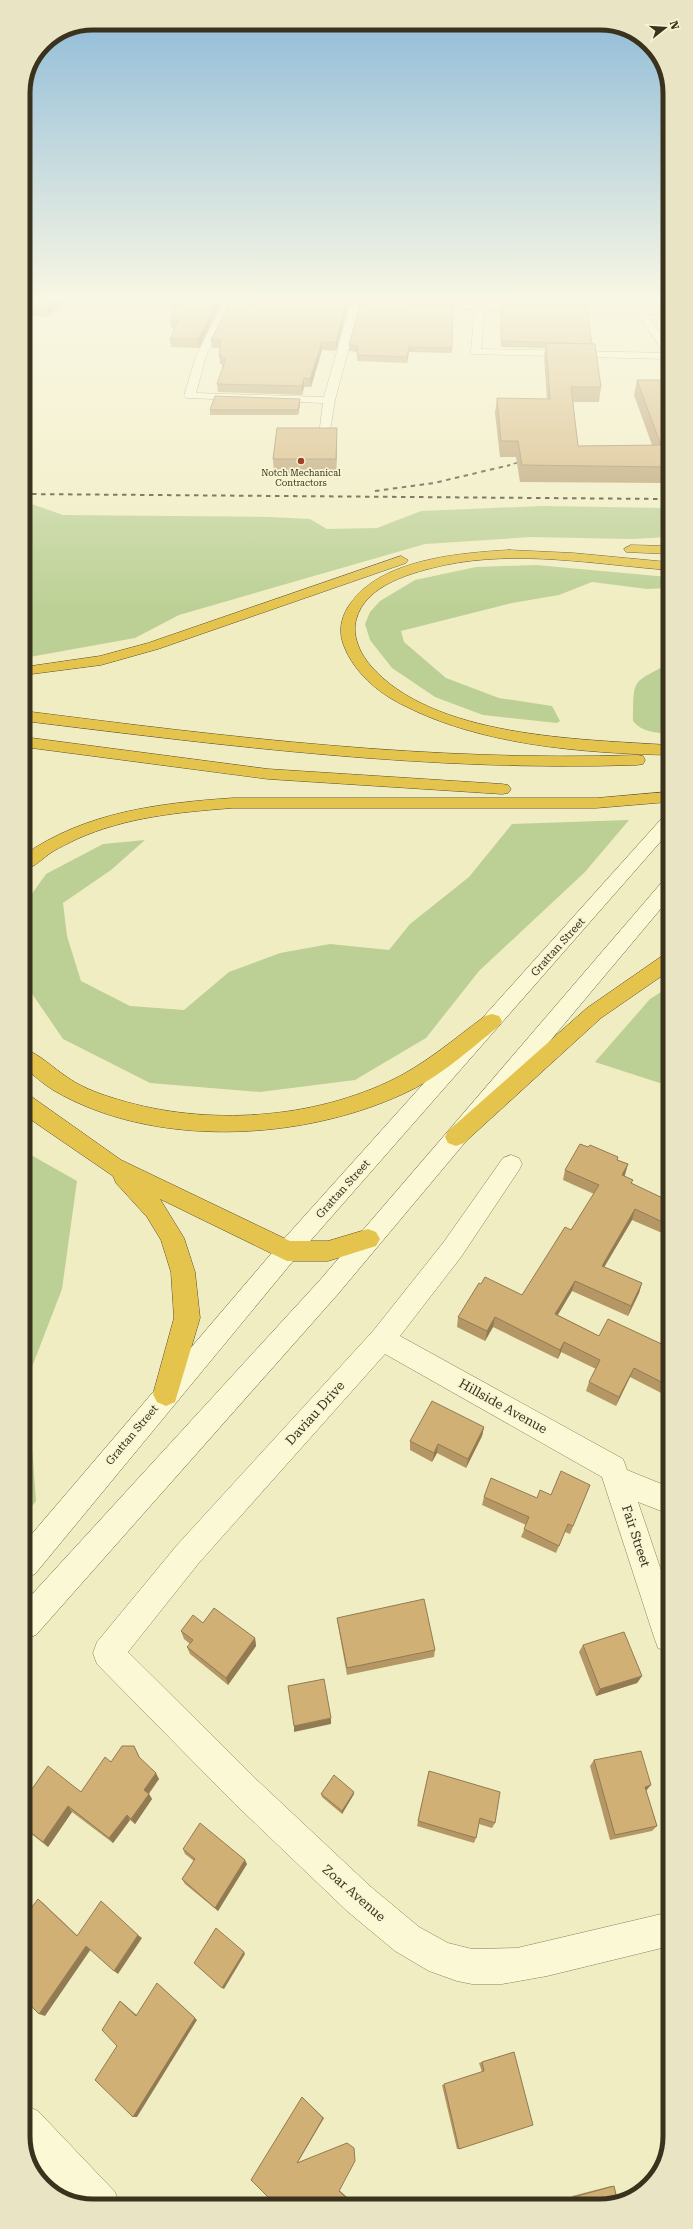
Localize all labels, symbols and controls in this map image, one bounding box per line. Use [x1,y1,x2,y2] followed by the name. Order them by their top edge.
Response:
[645,8,685,48] north arrow
[667,19,682,32] text: N
[296,456,306,466] marker: Notch Mechanical Contractors
[261,468,341,488] place label: Notch Mechanical Contractors
[528,915,588,979] street label: Grattan Street
[313,1157,373,1221] street label: Grattan Street
[456,1376,550,1436] street label: Hillside Avenue
[282,1378,348,1448] street label: Daviau Drive
[103,1402,161,1468] street label: Grattan Street
[619,1503,653,1569] street label: Fair Street
[320,1862,388,1924] street label: Zoar Avenue

